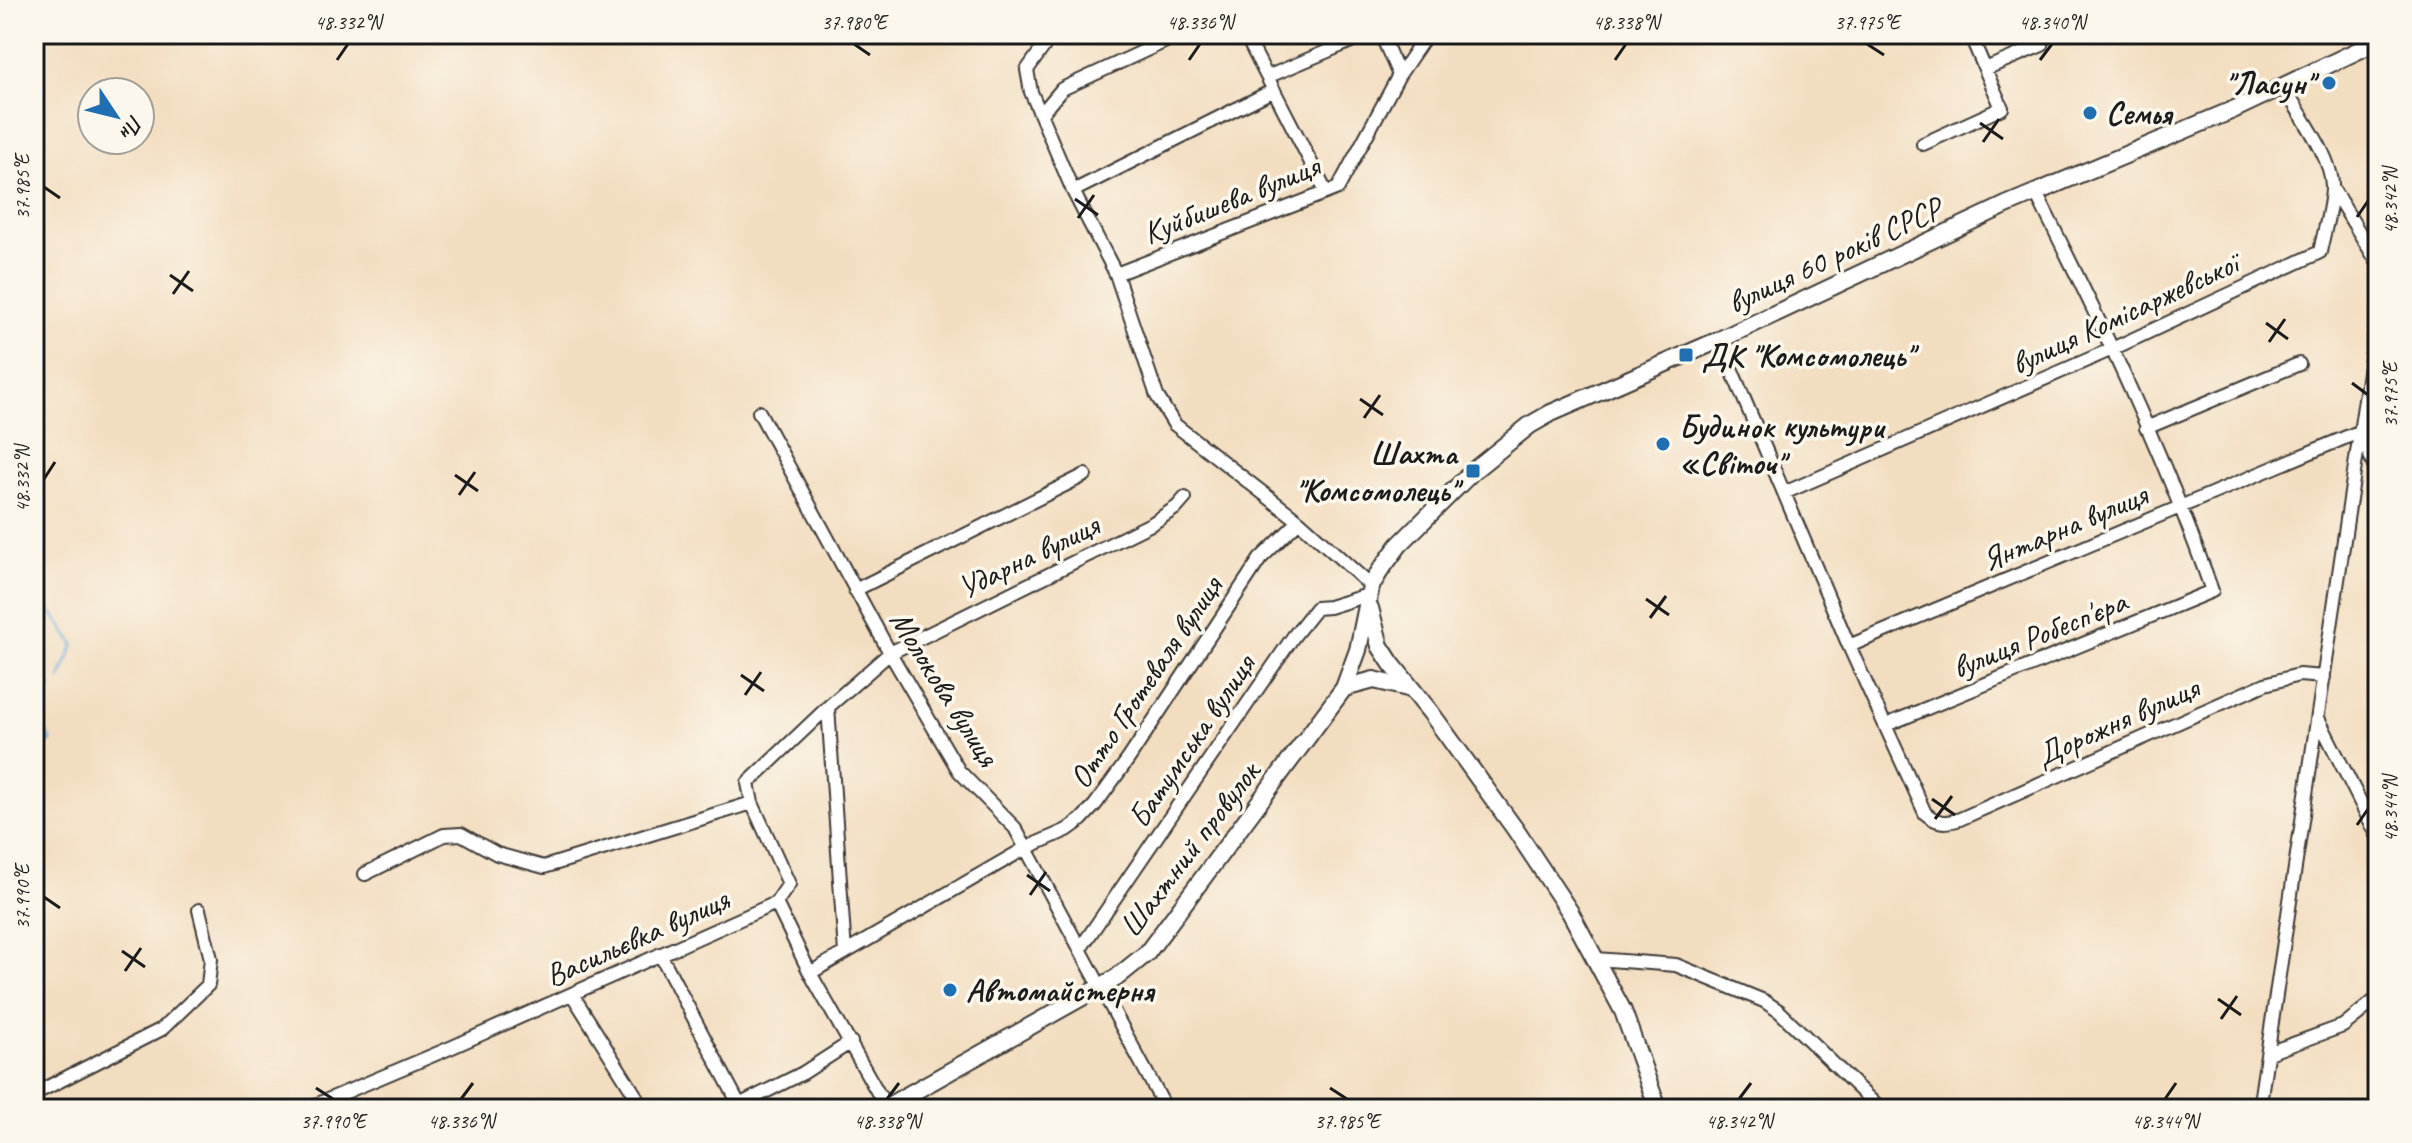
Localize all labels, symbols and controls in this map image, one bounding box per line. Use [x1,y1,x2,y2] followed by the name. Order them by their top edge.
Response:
[315,10,384,35] text: 48.332°N
[821,10,889,35] text: 37.980°E
[1167,10,1236,35] text: 48.336°N
[1593,10,1662,35] text: 48.338°N
[1834,10,1902,35] text: 37.975°E
[2019,10,2088,35] text: 48.340°N
[2225,63,2320,104] place label: "Ласун"
[2320,74,2338,92] marker: "Ласун"
[76,76,156,156] north arrow
[2106,93,2174,134] place label: Семья
[2081,104,2099,122] marker: Семья
[113,109,150,145] text: Пн
[1137,145,1327,253] street label: Куйбишева вулиця
[10,152,35,220] text: 37.985°E
[2378,165,2403,234] text: 48.342°N
[1721,186,1951,323] street label: вулиця 60 років СРСР
[2004,240,2250,384] street label: вулиця Комісаржевської
[1702,335,1920,376] place label: ДК "Комсомолець"
[1677,346,1695,364] marker: ДК "Комсомолець"
[2378,360,2403,428] text: 37.975°E
[1679,406,1886,484] place label: Будинок культури «Світоч"
[1295,433,1464,511] place label: Шахта "Комсомолець"
[1654,435,1672,453] marker: Будинок культури «Світоч"
[10,443,35,512] text: 48.332°N
[1464,462,1482,480] marker: Шахта "Комсомолець"
[1975,473,2155,581] street label: Янтарна вулиця
[951,504,1107,608] street label: Ударна вулиця
[1059,567,1233,796] street label: Отто Гротеваля вулиця
[1946,580,2134,688] street label: вулиця Робесп'єра
[880,603,1009,775] street label: Молокова вулиця
[1118,645,1265,836] street label: Батумська вулиця
[2029,667,2207,776] street label: Дорожня вулиця
[1110,751,1270,945] street label: Шахтний провулок
[2378,773,2403,842] text: 48.344°N
[10,862,35,930] text: 37.990°E
[539,878,737,996] street label: Васильєвка вулиця
[966,970,1156,1011] place label: Автомайстерня
[941,981,959,999] marker: Автомайстерня
[300,1109,368,1134] text: 37.990°E
[428,1109,497,1134] text: 48.336°N
[854,1109,923,1134] text: 48.338°N
[1314,1109,1382,1134] text: 37.985°E
[1706,1109,1775,1134] text: 48.342°N
[2132,1109,2201,1134] text: 48.344°N

